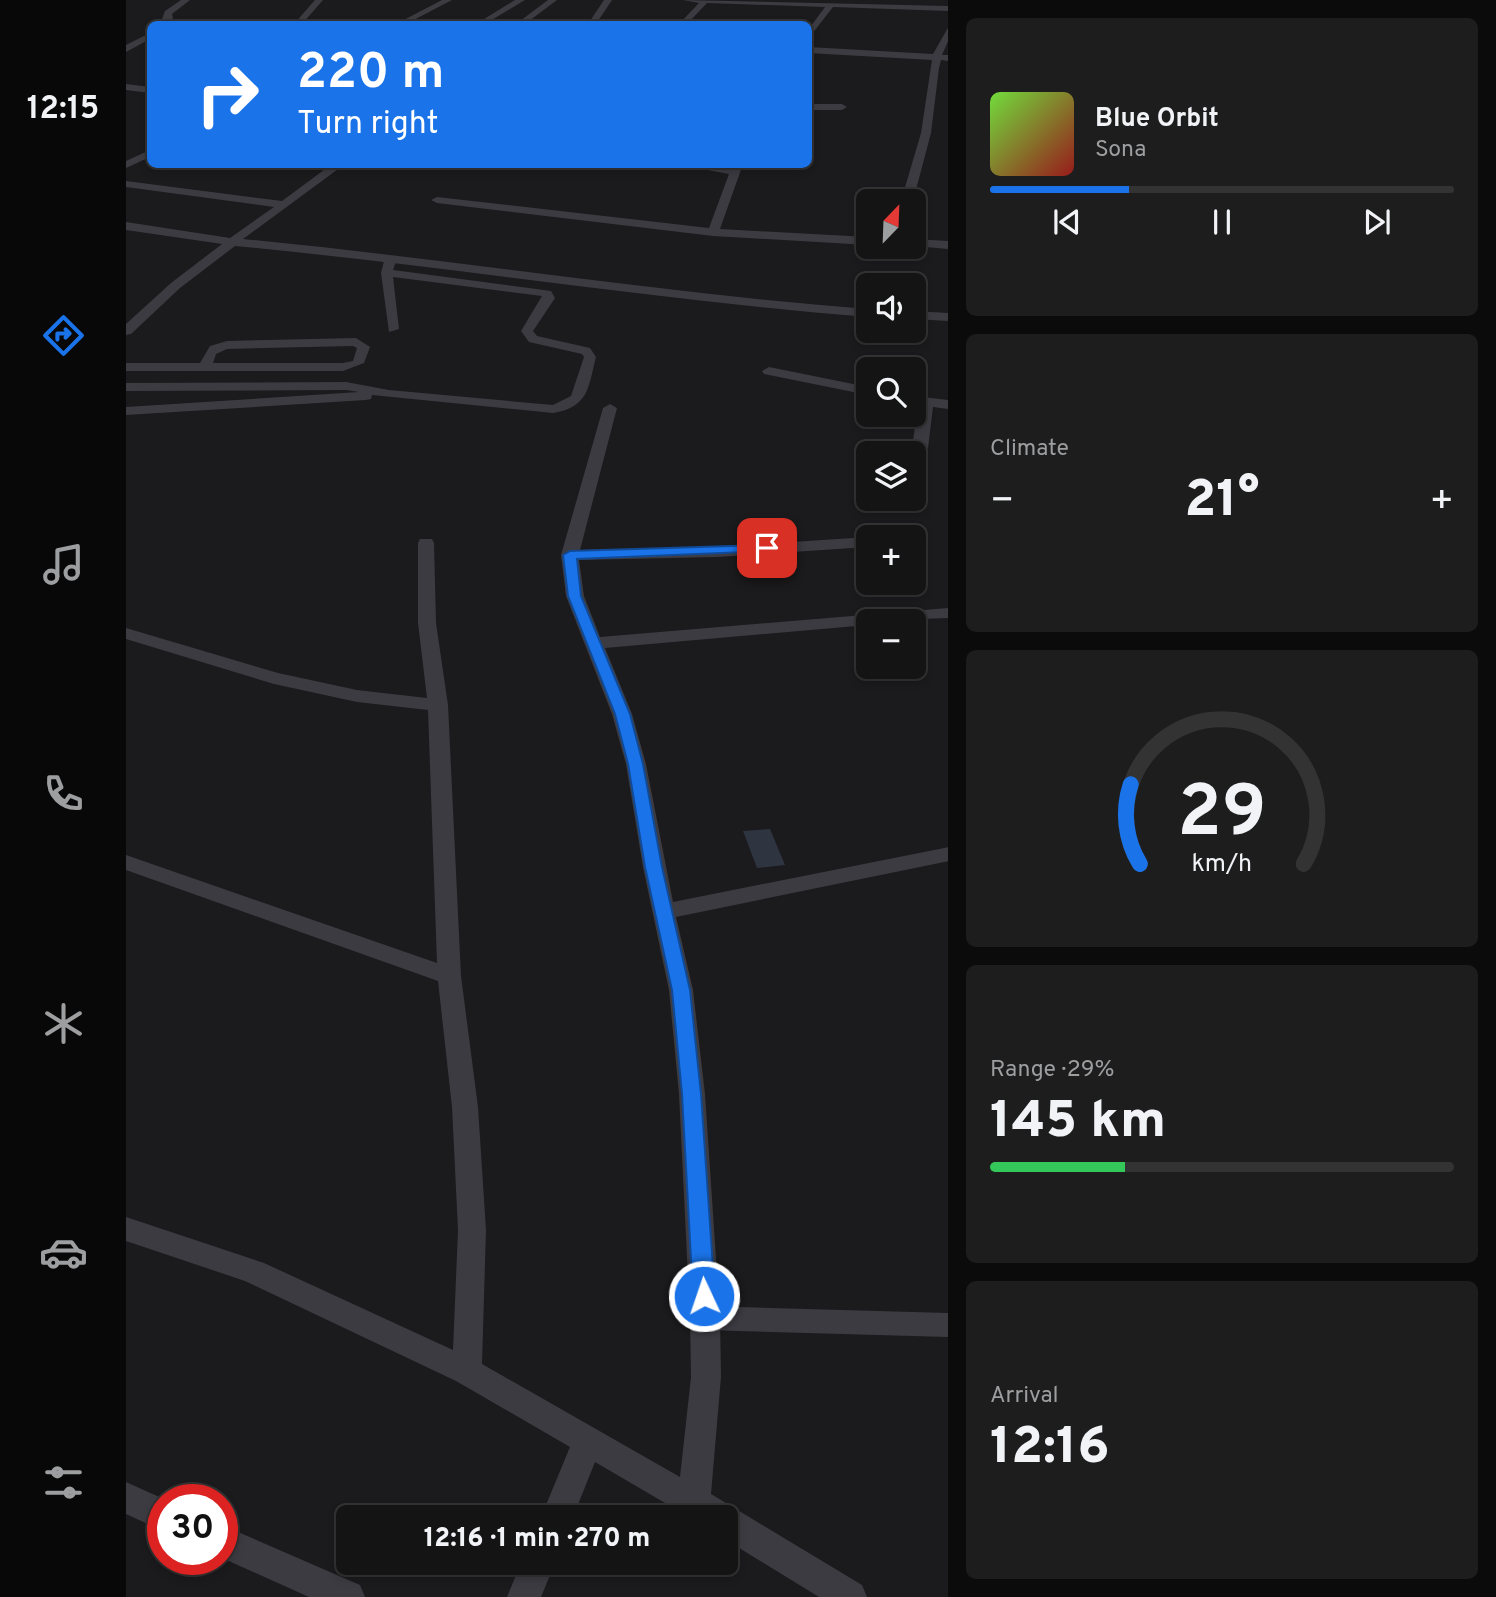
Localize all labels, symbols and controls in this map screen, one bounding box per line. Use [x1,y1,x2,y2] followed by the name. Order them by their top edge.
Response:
[297,44,444,106] text: 220 m
[182,49,273,140] icon: right
[27,90,99,130] text: 12:15
[1095,103,1219,136] text: Blue Orbit
[297,105,439,145] text: Turn right
[1095,136,1146,165] text: Sona
[856,189,926,259] north arrow
[856,189,926,679] map controls
[1048,203,1086,241] icon: previous
[1203,203,1241,241] icon: pause
[1358,203,1396,241] icon: next
[856,273,926,343] button: sound
[39,311,88,360] icon: directions
[856,357,926,427] button: search
[990,435,1069,464] text: Climate
[856,441,926,511] button: layers
[1185,469,1259,535] text: 21°
[990,478,1015,527] text: −
[1429,478,1454,527] text: +
[737,518,797,578] pin
[856,525,926,595] button: +
[748,529,786,567] icon: arrive
[39,540,88,589] icon: music
[856,609,926,679] button: −
[39,769,88,818] icon: phone
[1177,771,1267,863] text: 29
[1192,849,1252,881] text: km/h
[39,999,88,1048] icon: climate
[990,1056,1115,1085] text: Range · 29%
[990,1090,1166,1156] text: 145 km
[39,1228,88,1277] icon: car
[667,1259,741,1333] position arrow
[990,1382,1059,1411] text: Arrival
[990,1416,1110,1482] text: 12:16
[39,1458,88,1507] icon: filters
[147,1484,238,1575] speed limit sign: 30
[424,1523,650,1556] text: 12:16 · 1 min · 270 m

